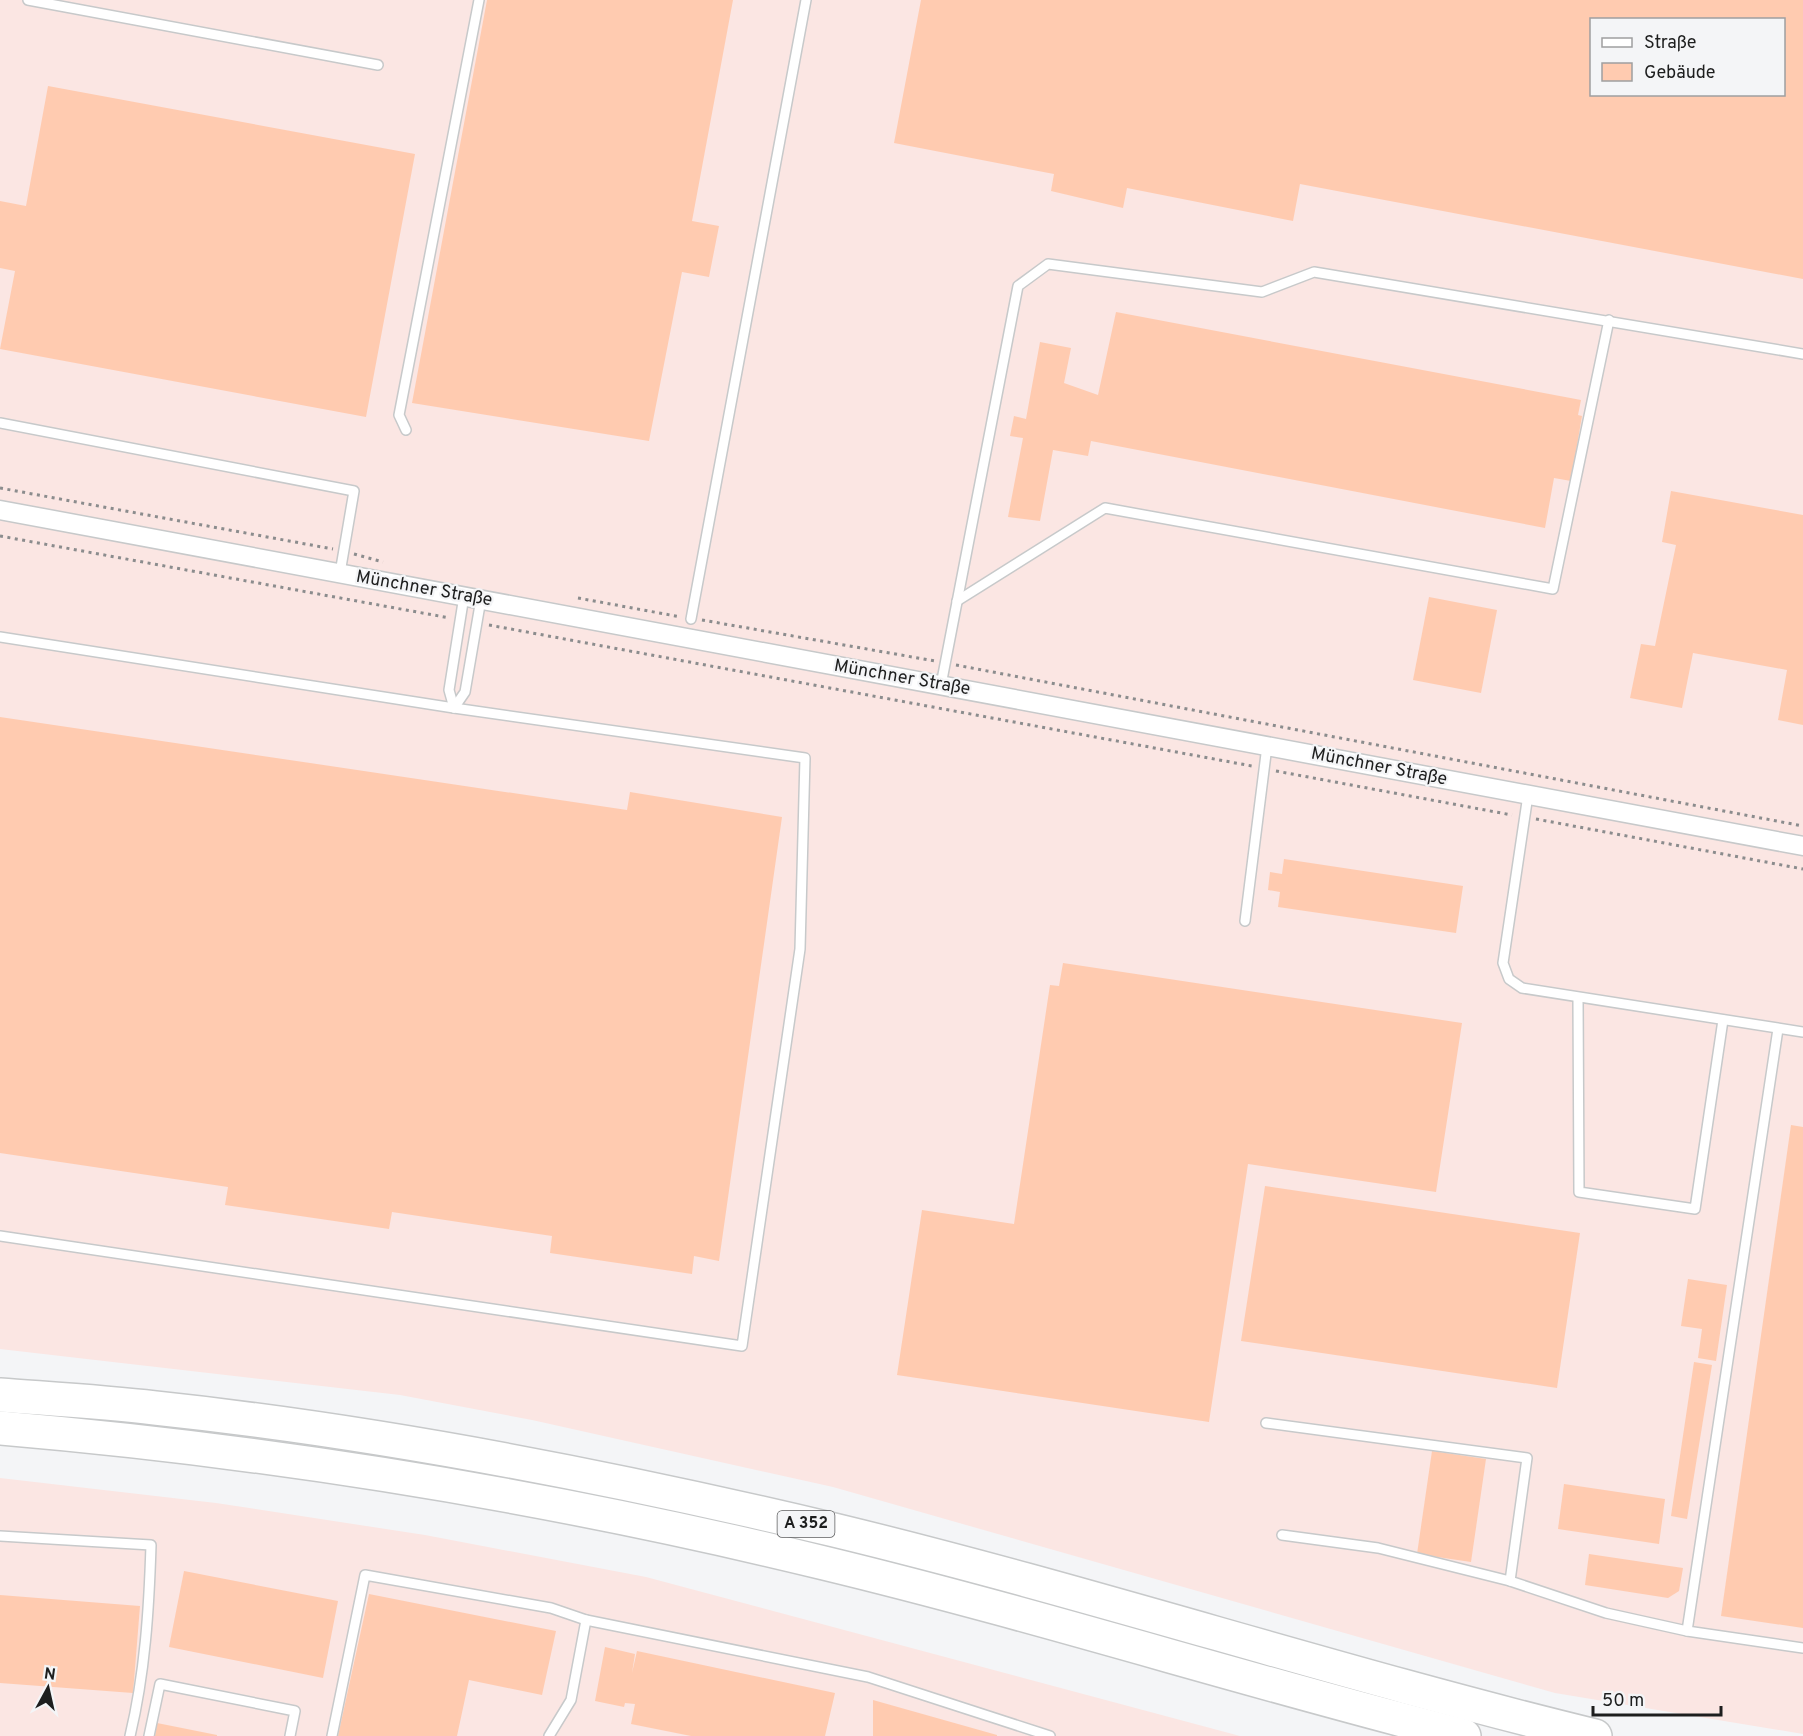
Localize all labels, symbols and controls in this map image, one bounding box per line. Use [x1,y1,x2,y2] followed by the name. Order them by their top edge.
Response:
[1590,18,1785,96] legend
[1644,32,1696,55] text: Straße
[1644,62,1716,85] text: Gebäude
[354,566,494,612] street label: Münchner Straße
[832,655,972,701] street label: Münchner Straße
[1309,743,1449,791] street label: Münchner Straße
[778,1511,834,1537] road number: A 352
[18,1658,78,1718] north arrow
[43,1664,57,1686] text: N
[1593,1679,1720,1717] scale bar
[1602,1690,1644,1713] text: 50 m

